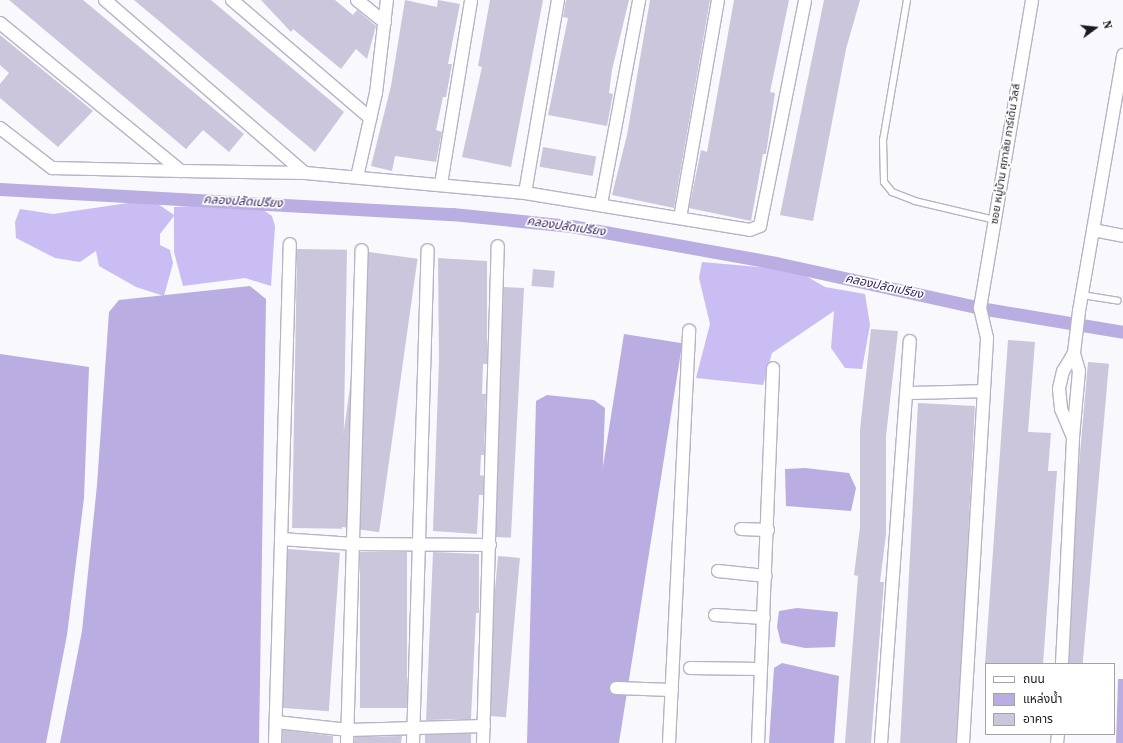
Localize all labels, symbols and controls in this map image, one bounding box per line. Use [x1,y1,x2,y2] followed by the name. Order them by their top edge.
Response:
[1075,8,1115,48] north arrow
[1099,19,1115,31] text: N
[988,83,1024,225] street label: ซอย หมู่บ้าน ศุภาลัย การ์เด้น วิลล์
[203,193,283,211] water label: คลองปลัดเปรียง
[526,214,606,240] water label: คลองปลัดเปรียง
[844,272,924,302] water label: คลองปลัดเปรียง
[985,663,1115,735] legend
[1023,671,1045,687] text: ถนน
[1023,691,1062,707] text: แหล่งน้ำ
[1023,711,1053,727] text: อาคาร

